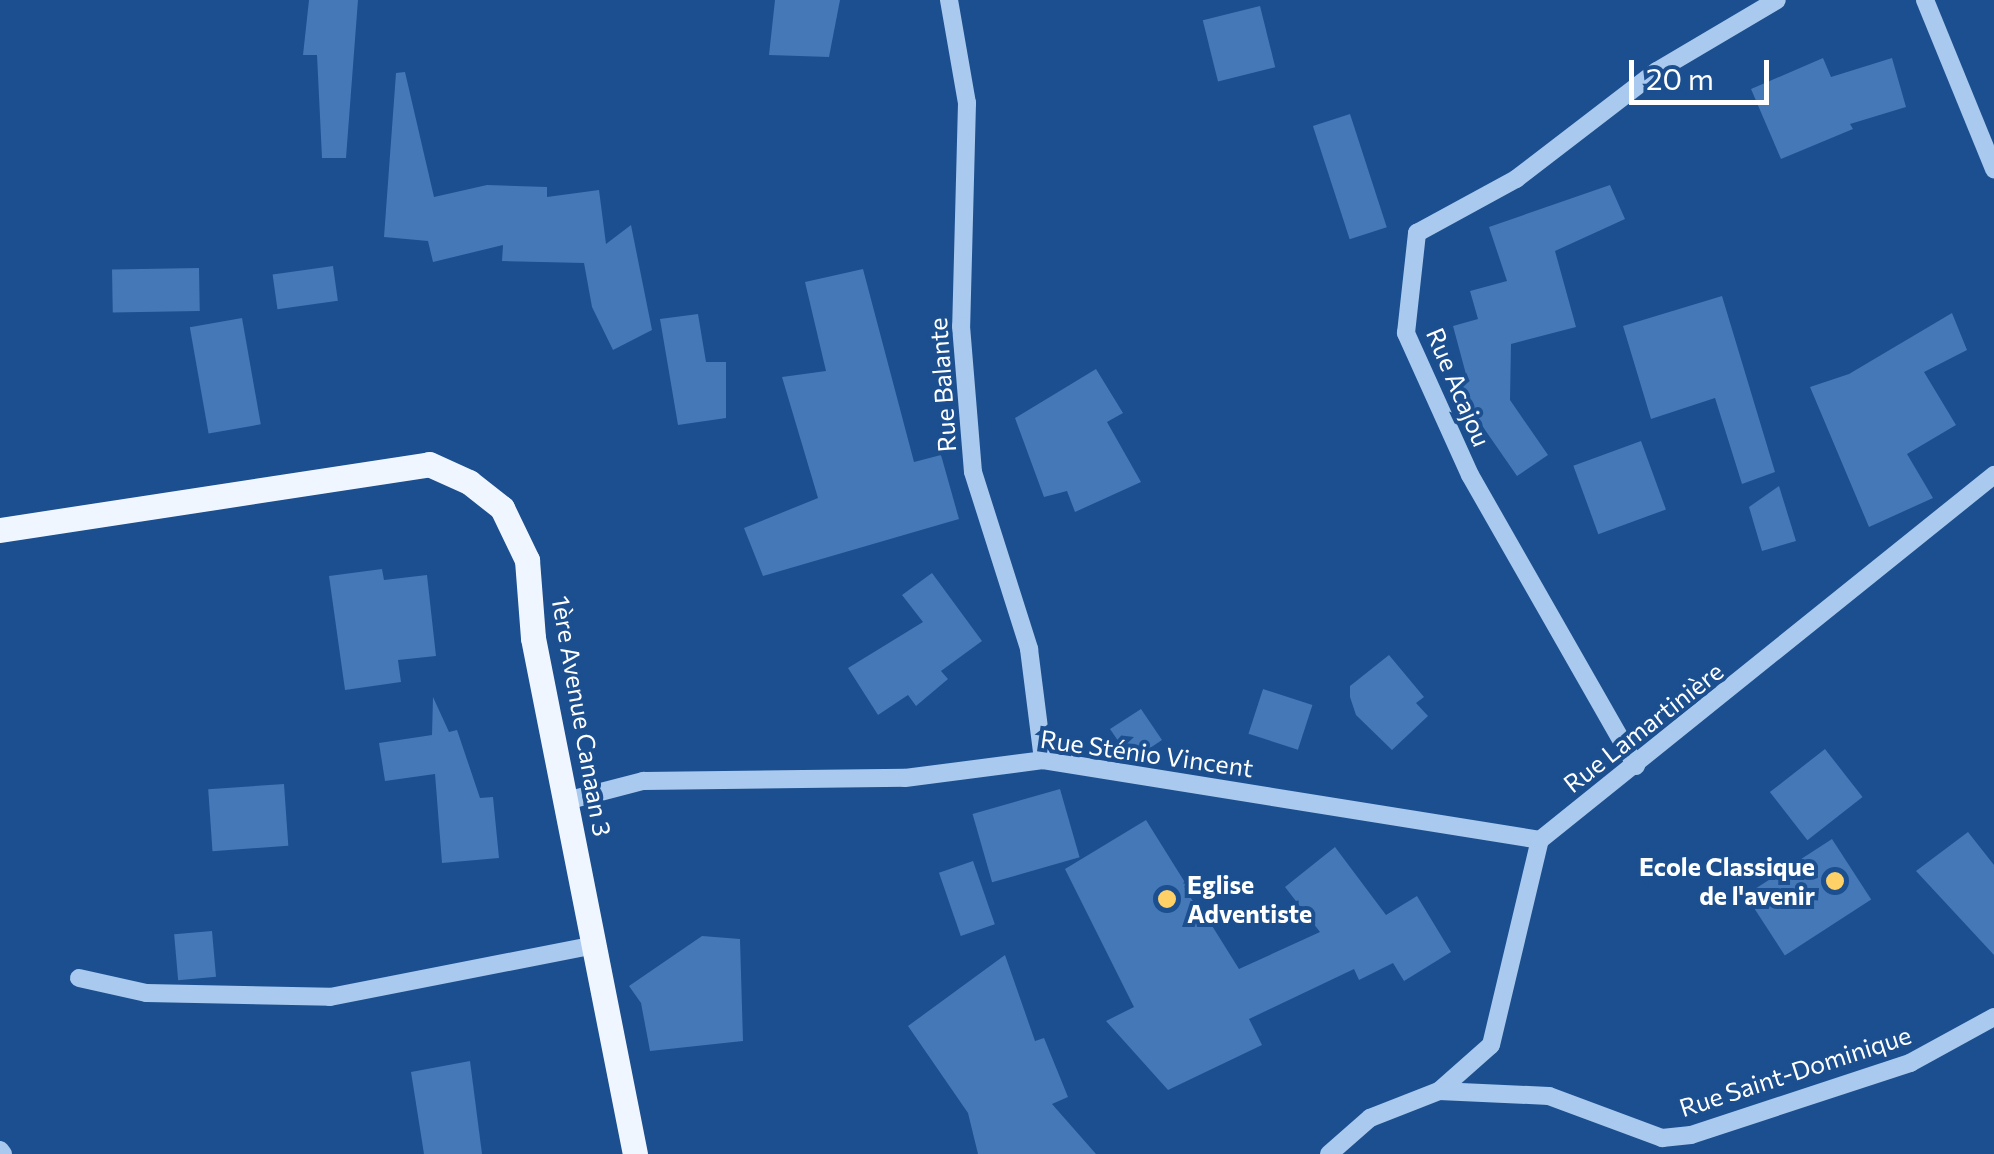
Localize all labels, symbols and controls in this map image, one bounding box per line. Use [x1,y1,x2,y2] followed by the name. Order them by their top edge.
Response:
[1634,40,1774,102] scale bar
[1646,59,1714,96] text: 20 m
[922,317,962,453] street label: Rue Balante
[1421,323,1497,451] street label: Rue Acajou
[546,593,618,839] street label: 1ère Avenue Canaan 3
[1557,655,1729,799] street label: Rue Lamartinière
[1039,723,1255,783] street label: Rue Sténio Vincent
[1639,852,1815,911] place label: Ecole Classique de l'avenir
[1187,870,1312,929] place label: Eglise Adventiste
[1824,870,1846,892] marker: Ecole Classique de l'avenir
[1156,888,1178,910] marker: Eglise Adventiste
[1675,1019,1915,1123] street label: Rue Saint-Dominique

